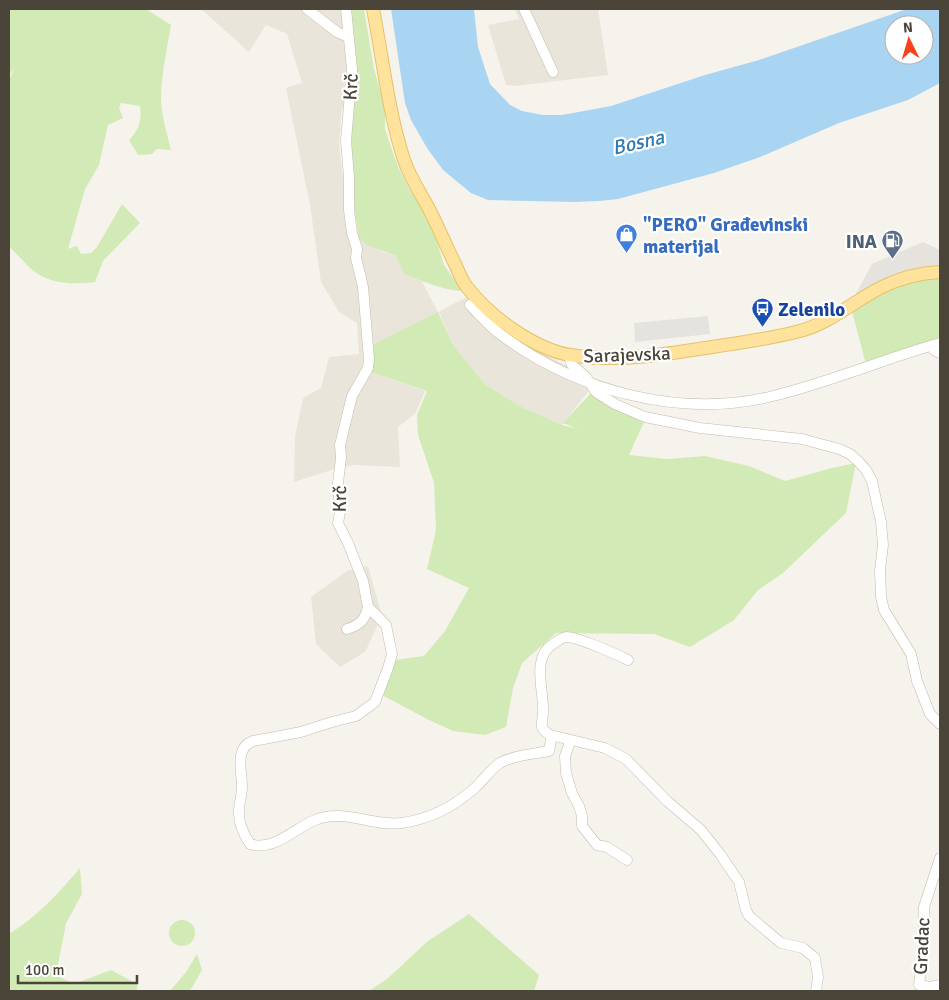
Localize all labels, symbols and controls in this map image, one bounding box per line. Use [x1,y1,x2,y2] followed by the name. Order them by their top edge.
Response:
[884,15,934,65] north arrow
[902,19,914,36] text: N
[338,73,364,101] street label: Krč
[610,124,667,161] water label: Bosna
[643,213,808,259] place label: "PERO" Građevinski materijal
[615,223,639,254] shop icon: "PERO" Građevinski materijal
[881,229,905,260] fuel station icon: INA
[846,230,877,254] place label: INA
[750,297,774,328] bus stop icon: Zelenilo
[778,298,845,322] place label: Zelenilo
[583,341,671,369] street label: Sarajevska
[328,485,352,513] street label: Krč
[909,917,935,975] street label: Gradac
[18,952,136,984] scale bar
[25,961,65,979] text: 100 m

